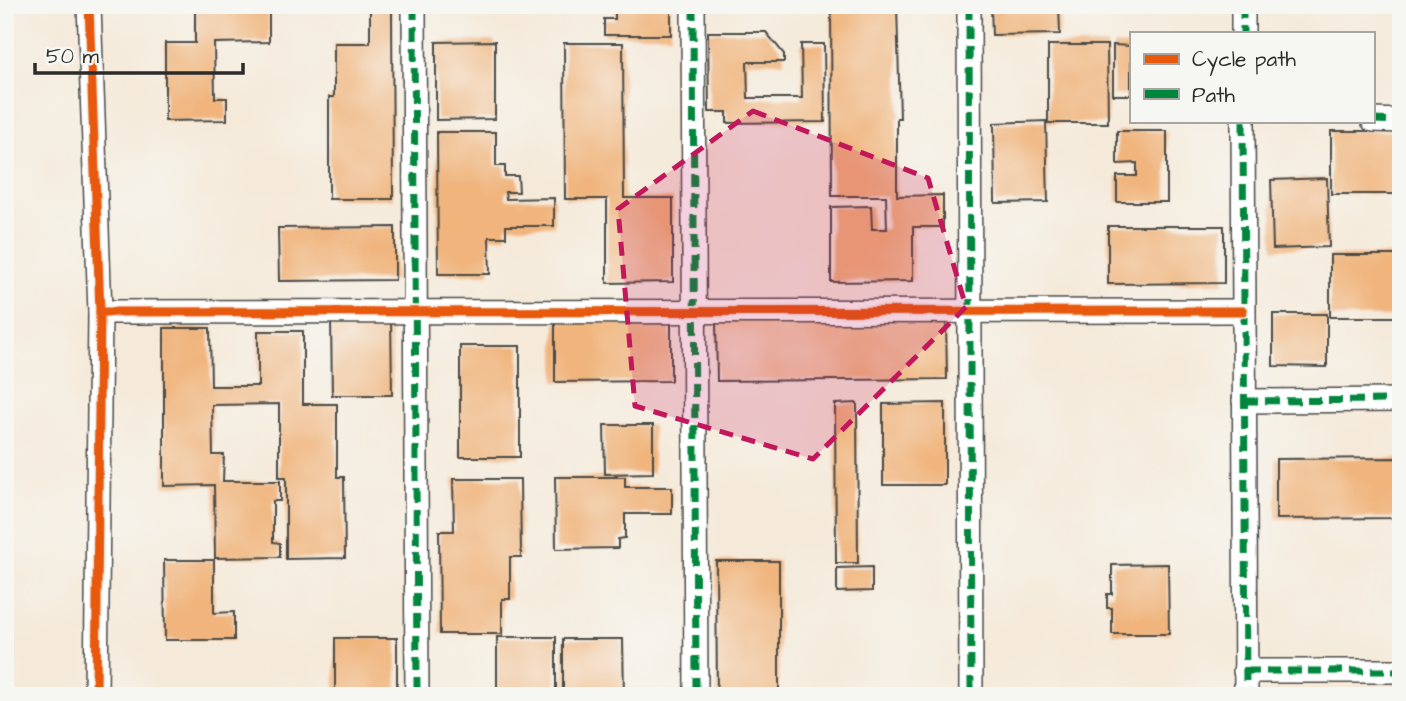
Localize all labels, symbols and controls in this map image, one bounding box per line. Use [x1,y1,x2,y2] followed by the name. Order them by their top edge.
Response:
[35,32,243,76] scale bar
[1130,32,1374,122] legend
[46,42,100,71] text: 50 m
[1192,45,1297,76] text: Cycle path
[1192,81,1236,110] text: Path

